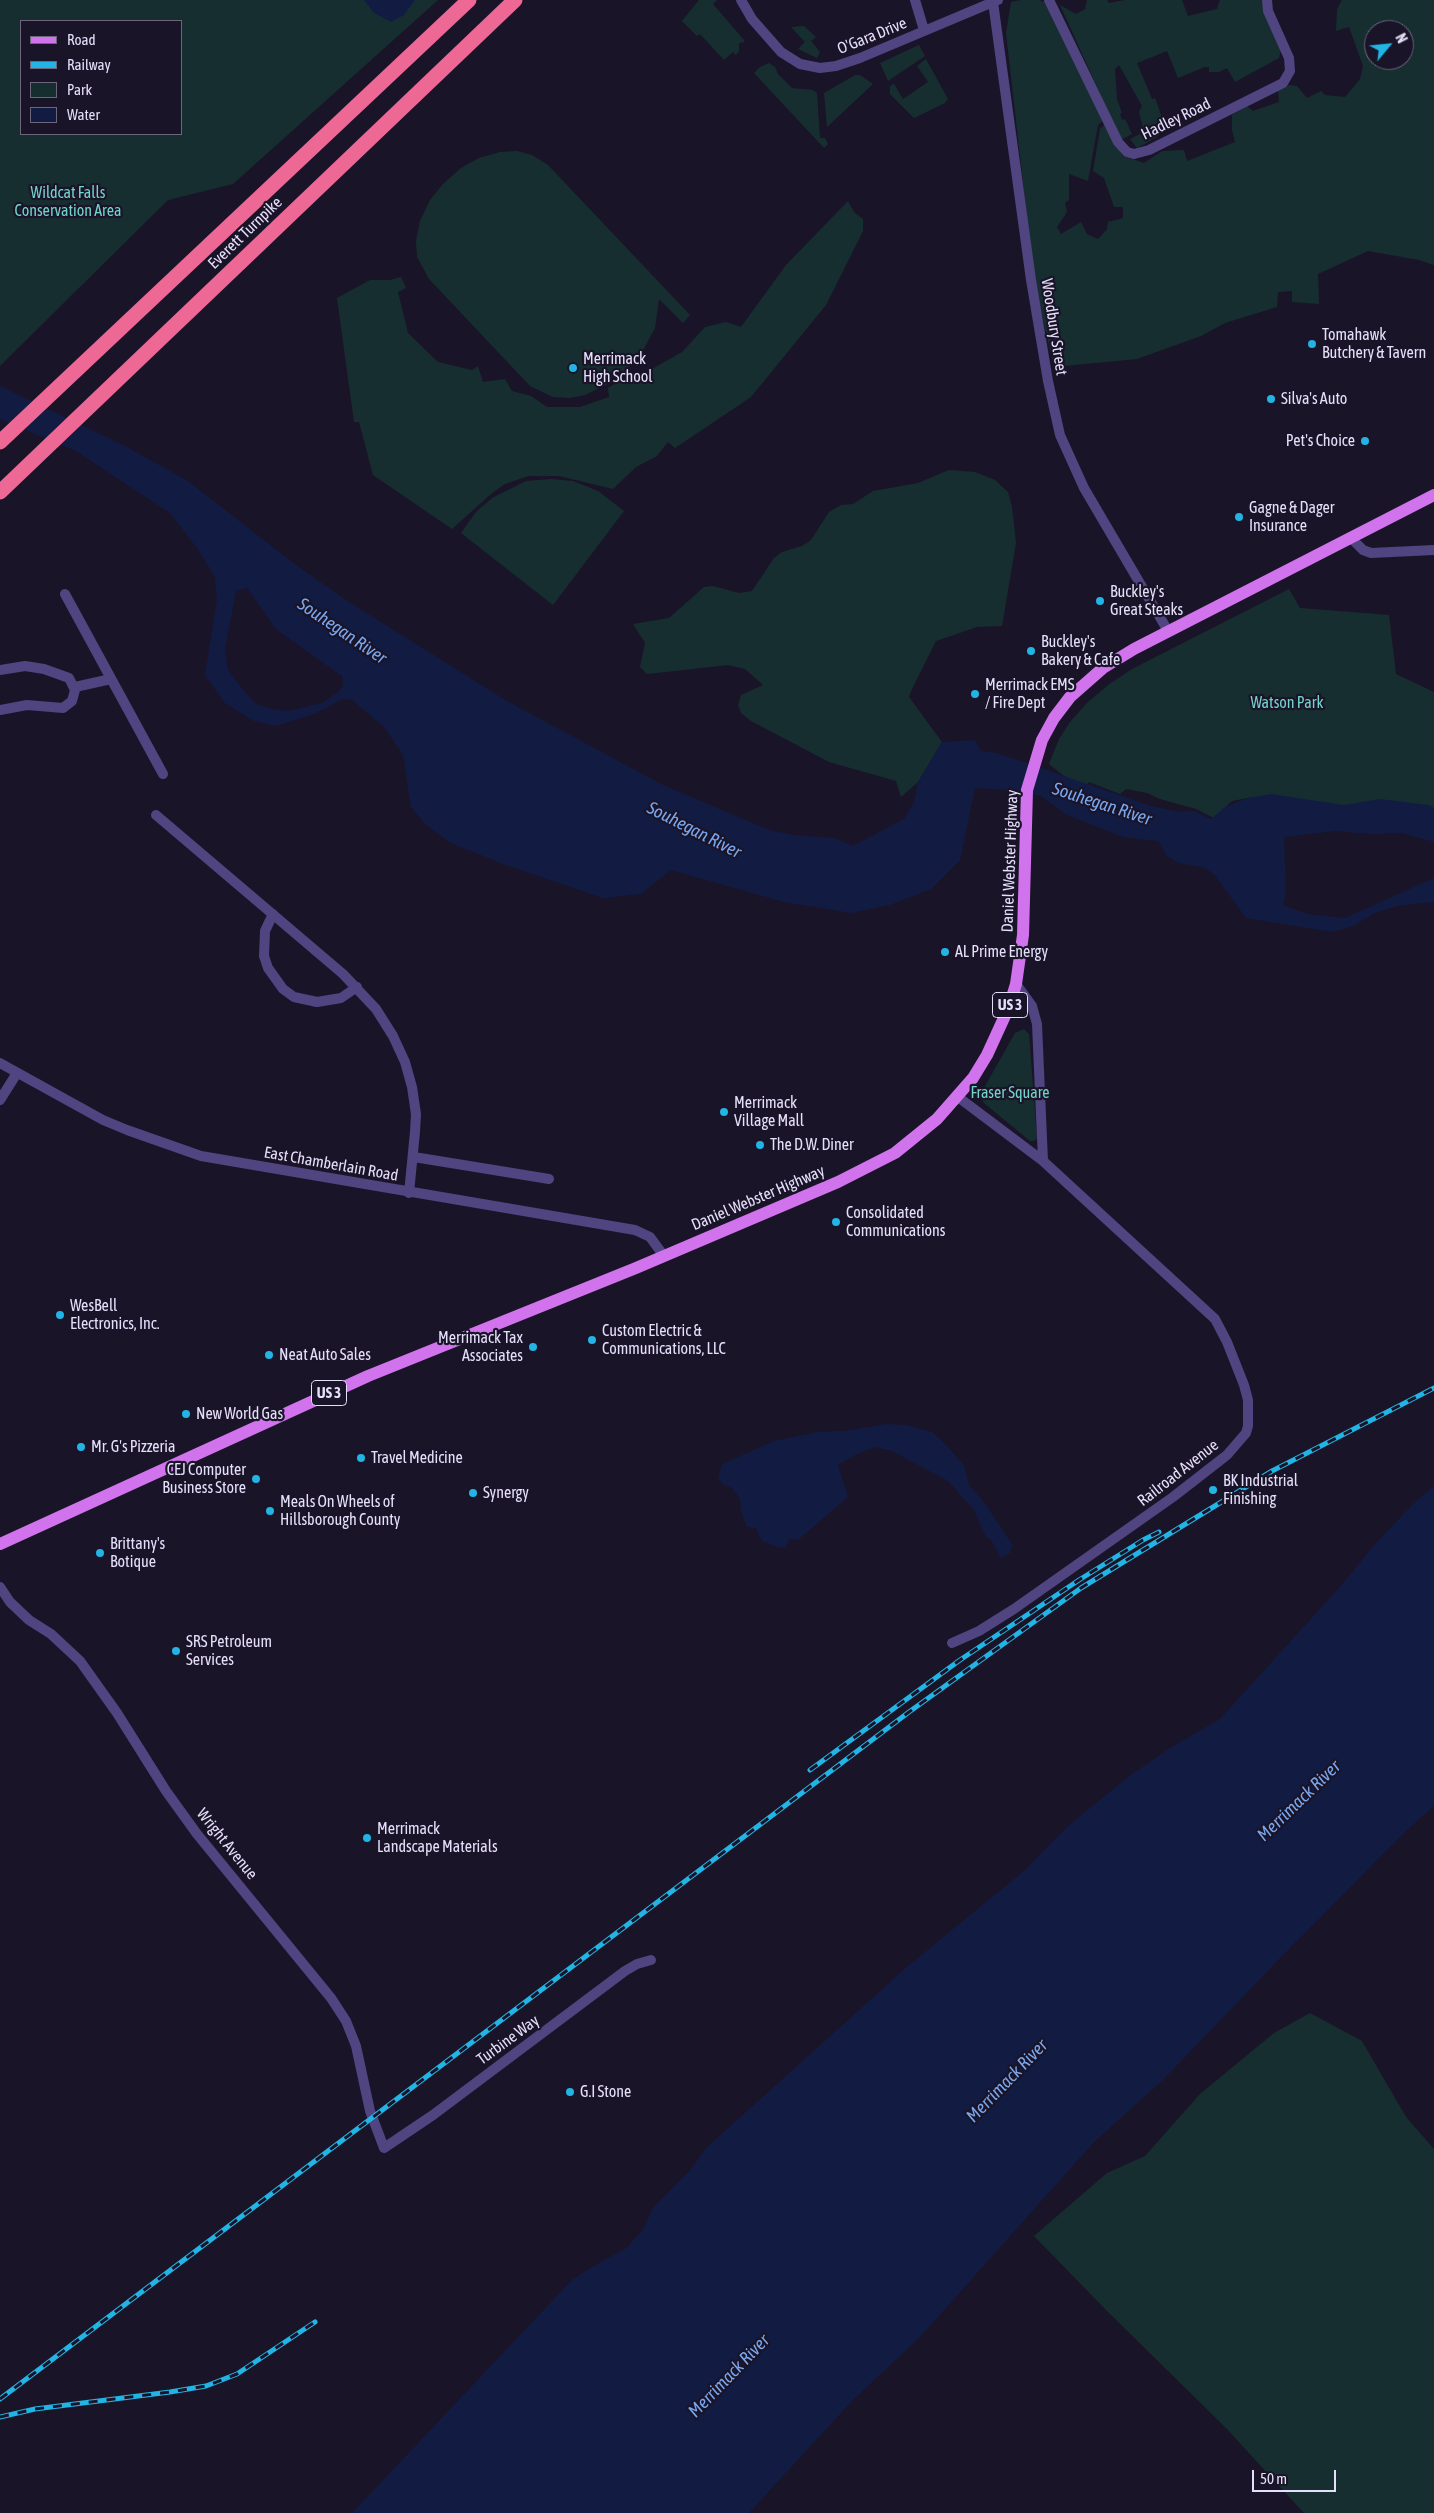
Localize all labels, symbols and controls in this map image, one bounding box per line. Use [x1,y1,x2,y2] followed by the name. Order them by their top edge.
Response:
[835,13,909,59] street label: O'Gara Drive
[20,20,182,135] legend
[1364,20,1414,70] north arrow
[67,31,96,48] text: Road
[1392,31,1410,46] text: N
[67,56,111,73] text: Railway
[67,81,92,98] text: Park
[1138,94,1214,144] street label: Hadley Road
[67,106,100,123] text: Water
[14,183,122,221] park label: Wildcat Falls Conservation Area
[204,193,286,273] street label: Everett Turnpike
[1037,277,1071,377] street label: Woodbury Street
[1322,325,1426,363] place label: Tomahawk Butchery & Tavern
[1306,338,1318,350] marker: Tomahawk Butchery & Tavern
[583,349,652,387] place label: Merrimack High School
[567,362,579,374] marker: Merrimack High School
[1281,389,1347,409] place label: Silva's Auto
[1265,393,1277,405] marker: Silva's Auto
[1286,431,1355,451] place label: Pet's Choice
[1359,435,1371,447] marker: Pet's Choice
[1249,498,1334,536] place label: Gagne & Dager Insurance
[1233,511,1245,523] marker: Gagne & Dager Insurance
[1110,582,1183,620] place label: Buckley's Great Steaks
[293,593,391,669] water label: Souhegan River
[1094,595,1106,607] marker: Buckley's Great Steaks
[1041,632,1120,670] place label: Buckley's Bakery & Cafe
[1025,645,1037,657] marker: Buckley's Bakery & Cafe
[985,675,1074,713] place label: Merrimack EMS / Fire Dept
[969,688,981,700] marker: Merrimack EMS / Fire Dept
[1250,693,1324,713] park label: Watson Park
[1050,778,1154,830] water label: Souhegan River
[998,789,1022,933] street label: Daniel Webster Highway
[643,797,745,863] water label: Souhegan River
[955,942,1048,962] place label: AL Prime Energy
[939,946,951,958] marker: AL Prime Energy
[992,992,1028,1018] road number: US 3
[970,1083,1050,1103] park label: Fraser Square
[734,1093,804,1131] place label: Merrimack Village Mall
[718,1106,730,1118] marker: Merrimack Village Mall
[770,1135,854,1155] place label: The D.W. Diner
[754,1139,766,1151] marker: The D.W. Diner
[262,1143,400,1185] street label: East Chamberlain Road
[689,1161,827,1235] street label: Daniel Webster Highway
[846,1203,946,1241] place label: Consolidated Communications
[830,1216,842,1228] marker: Consolidated Communications
[70,1296,160,1334] place label: WesBell Electronics, Inc.
[54,1309,66,1321] marker: WesBell Electronics, Inc.
[602,1321,726,1359] place label: Custom Electric & Communications, LLC
[438,1328,523,1366] place label: Merrimack Tax Associates
[586,1334,598,1346] marker: Custom Electric & Communications, LLC
[527,1341,539,1353] marker: Merrimack Tax Associates
[279,1345,371,1365] place label: Neat Auto Sales
[263,1349,275,1361] marker: Neat Auto Sales
[312,1380,346,1406] road number: US 3
[196,1404,283,1424] place label: New World Gas
[180,1408,192,1420] marker: New World Gas
[1134,1436,1222,1510] street label: Railroad Avenue
[91,1437,175,1457] place label: Mr. G's Pizzeria
[75,1441,87,1453] marker: Mr. G's Pizzeria
[371,1448,463,1468] place label: Travel Medicine
[355,1452,367,1464] marker: Travel Medicine
[162,1460,246,1498] place label: CEJ Computer Business Store
[1223,1471,1298,1509] place label: BK Industrial Finishing
[250,1473,262,1485] marker: CEJ Computer Business Store
[483,1483,529,1503] place label: Synergy
[1207,1484,1219,1496] marker: BK Industrial Finishing
[467,1487,479,1499] marker: Synergy
[280,1492,400,1530] place label: Meals On Wheels of Hillsborough County
[264,1505,276,1517] marker: Meals On Wheels of Hillsborough County
[110,1534,165,1572] place label: Brittany's Botique
[94,1547,106,1559] marker: Brittany's Botique
[186,1632,272,1670] place label: SRS Petroleum Services
[170,1645,182,1657] marker: SRS Petroleum Services
[1253,1756,1345,1846] water label: Merrimack River
[193,1805,261,1883] street label: Wright Avenue
[377,1819,498,1857] place label: Merrimack Landscape Materials
[361,1832,373,1844] marker: Merrimack Landscape Materials
[473,2011,543,2069] street label: Turbine Way
[962,2035,1052,2127] water label: Merrimack River
[580,2082,631,2102] place label: G.I Stone
[564,2086,576,2098] marker: G.I Stone
[684,2330,774,2422] water label: Merrimack River
[1254,2460,1338,2492] scale bar
[1260,2470,1287,2487] text: 50 m

